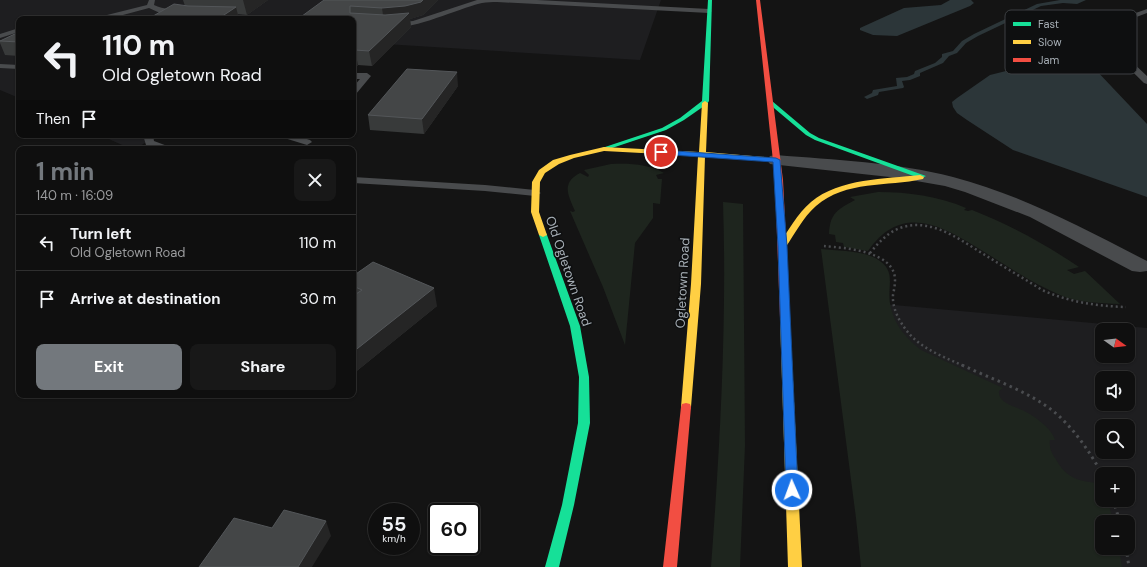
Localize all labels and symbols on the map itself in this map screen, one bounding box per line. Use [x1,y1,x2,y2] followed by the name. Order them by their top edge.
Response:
[1005,10,1137,74] legend
[1038,17,1059,31] text: Fast
[1038,35,1062,49] text: Slow
[1038,53,1059,67] text: Jam
[644,135,678,169] pin
[542,214,595,329] street label: Old Ogletown Road
[672,237,693,329] street label: Ogletown Road
[1095,323,1135,363] north arrow
[771,469,813,511] position arrow
[428,503,480,555] speed limit sign: 60

